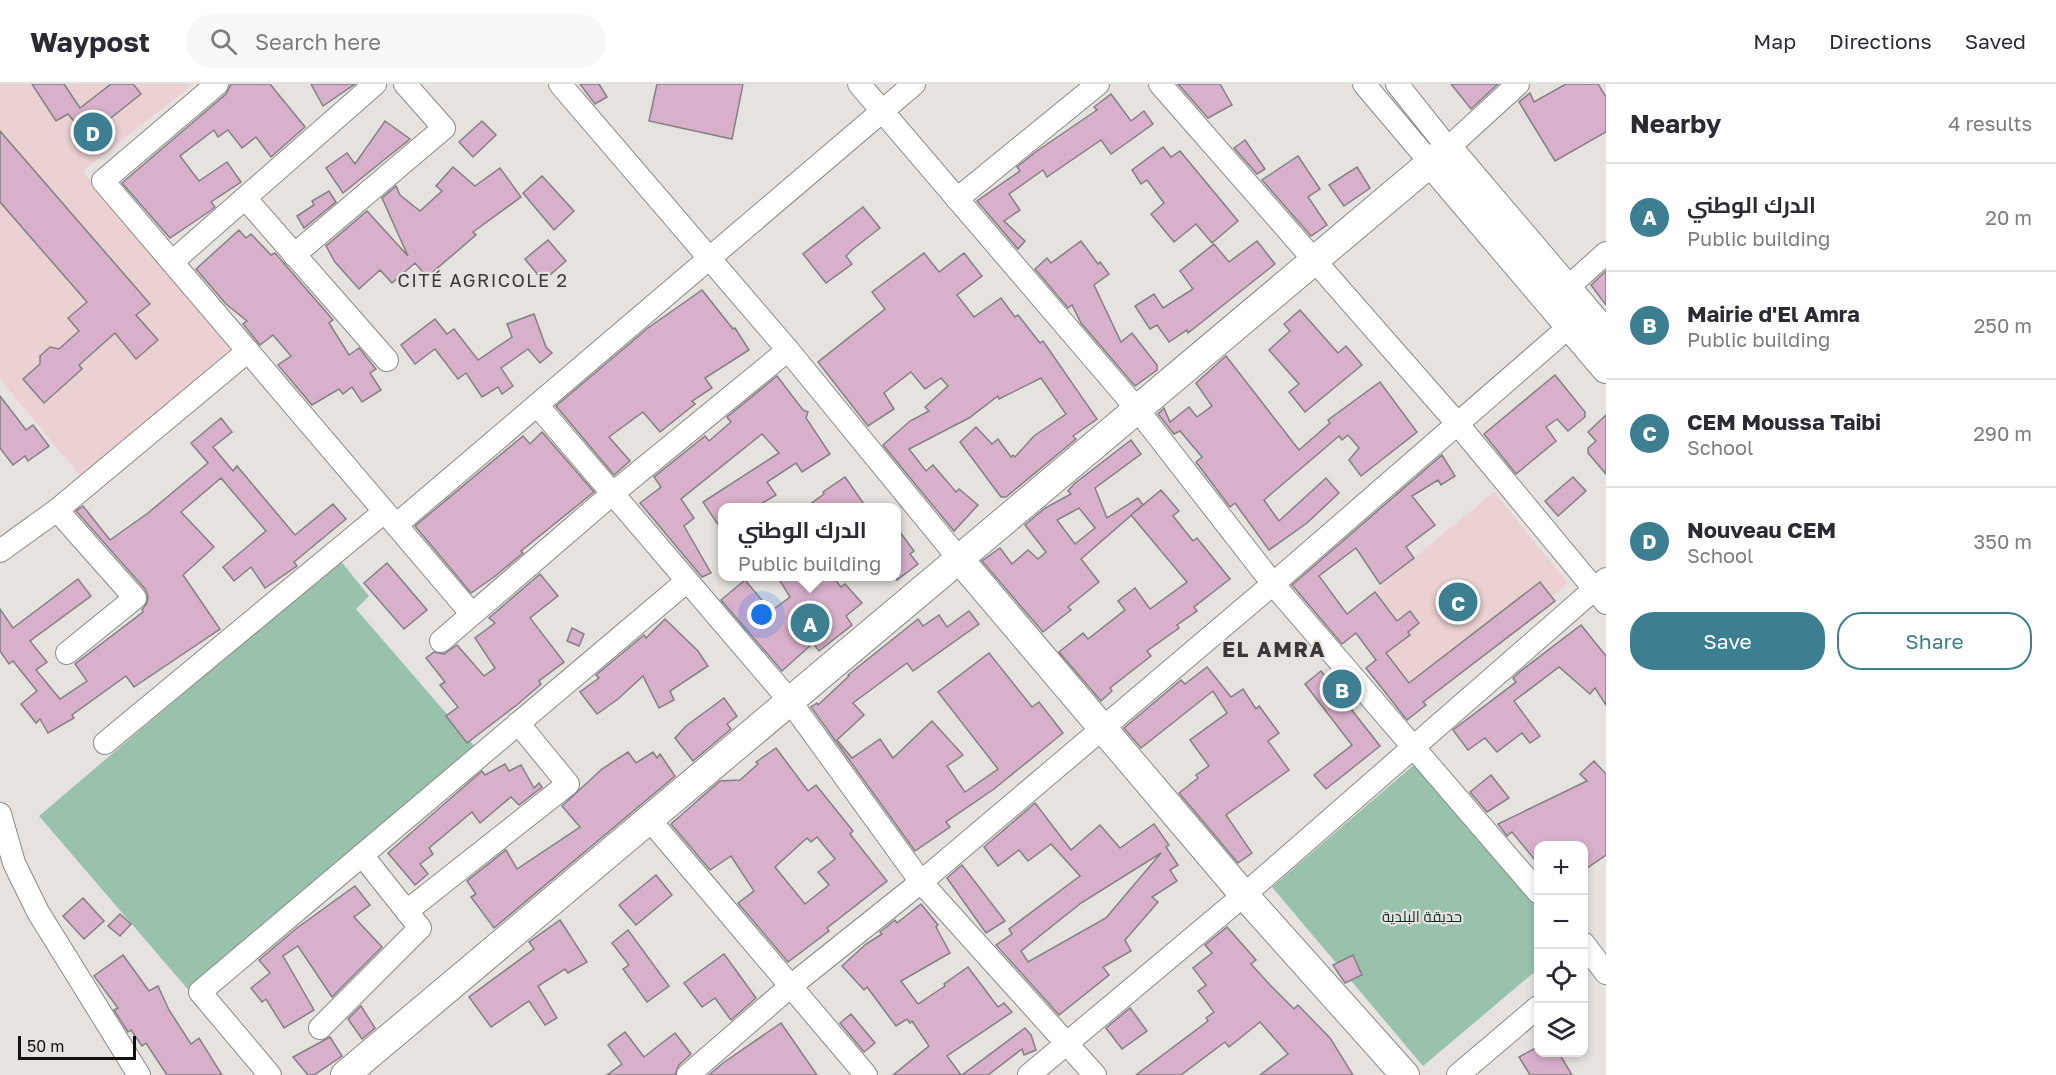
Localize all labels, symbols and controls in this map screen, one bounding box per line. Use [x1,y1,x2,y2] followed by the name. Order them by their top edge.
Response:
[186,14,606,68] search box
[30,25,150,58] text: Waypost
[207,25,240,58] icon: search
[255,28,381,55] text: Search here
[1753,28,1796,54] text: Map
[1829,28,1932,54] text: Directions
[1965,28,2026,54] text: Saved
[1630,108,1721,139] text: Nearby
[74,110,112,154] pin: D
[1948,111,2032,135] text: 4 results
[1687,191,1816,218] text: الدرك الوطني
[1642,205,1657,229] text: A
[1985,205,2032,229] text: 20 m
[1687,226,1830,250] text: Public building
[397,269,569,291] district label: CITÉ AGRICOLE 2
[1687,300,1860,327] text: Mairie d'El Amra
[1642,313,1657,337] text: B
[1974,313,2032,337] text: 250 m
[1687,327,1830,351] text: Public building
[1687,408,1881,435] text: CEM Moussa Taibi
[1642,421,1657,445] text: C
[1973,421,2032,445] text: 290 m
[1687,435,1753,459] text: School
[718,503,901,581] popup
[738,516,867,543] text: الدرك الوطني
[1687,516,1836,543] text: Nouveau CEM
[1642,529,1657,553] text: D
[1974,529,2032,553] text: 350 m
[1687,543,1753,567] text: School
[738,551,881,575] text: Public building
[1438,580,1478,624] pin: C
[747,600,776,629] your location
[790,600,830,646] pin: A
[1630,612,1825,670] button: Save
[1837,612,2032,670] button: Share
[1222,636,1326,662] district label: EL AMRA
[1322,666,1362,712] pin: B
[1534,841,1588,1057] map controls
[1534,841,1588,895] button: +
[1534,895,1588,949] button: −
[1382,907,1462,925] park label: حديقة البلدية
[1534,949,1588,1003] button: locate
[1534,1003,1588,1057] button: layers
[18,1033,136,1060] scale bar
[27,1036,64,1056] text: 50 m

